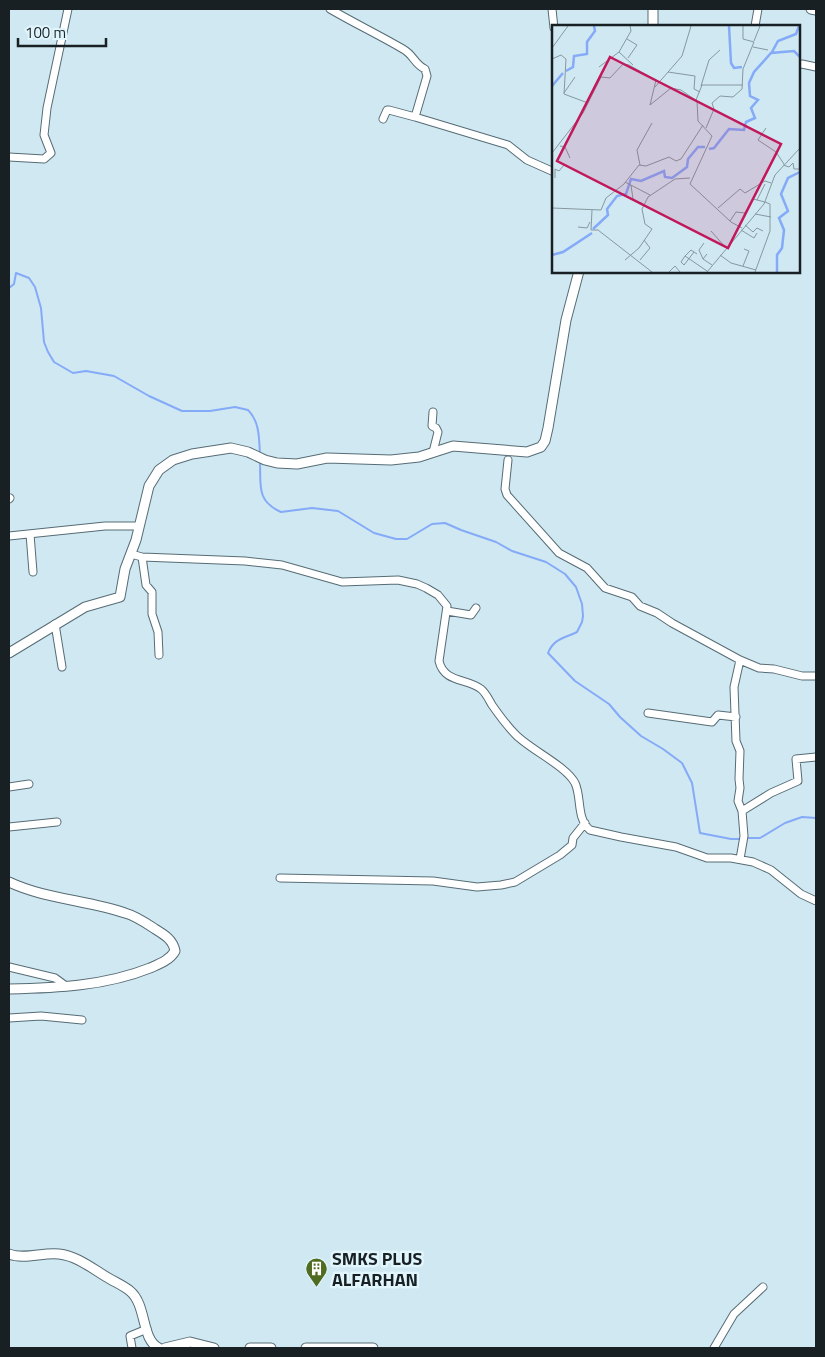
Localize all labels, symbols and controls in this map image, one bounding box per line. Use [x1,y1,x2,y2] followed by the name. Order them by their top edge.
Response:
[18,15,105,47] scale bar
[25,21,66,44] text: 100 m
[552,25,800,272] inset map
[332,1245,422,1293] place label: SMKS PLUS ALFARHAN
[304,1256,328,1287] building icon: SMKS PLUS ALFARHAN

